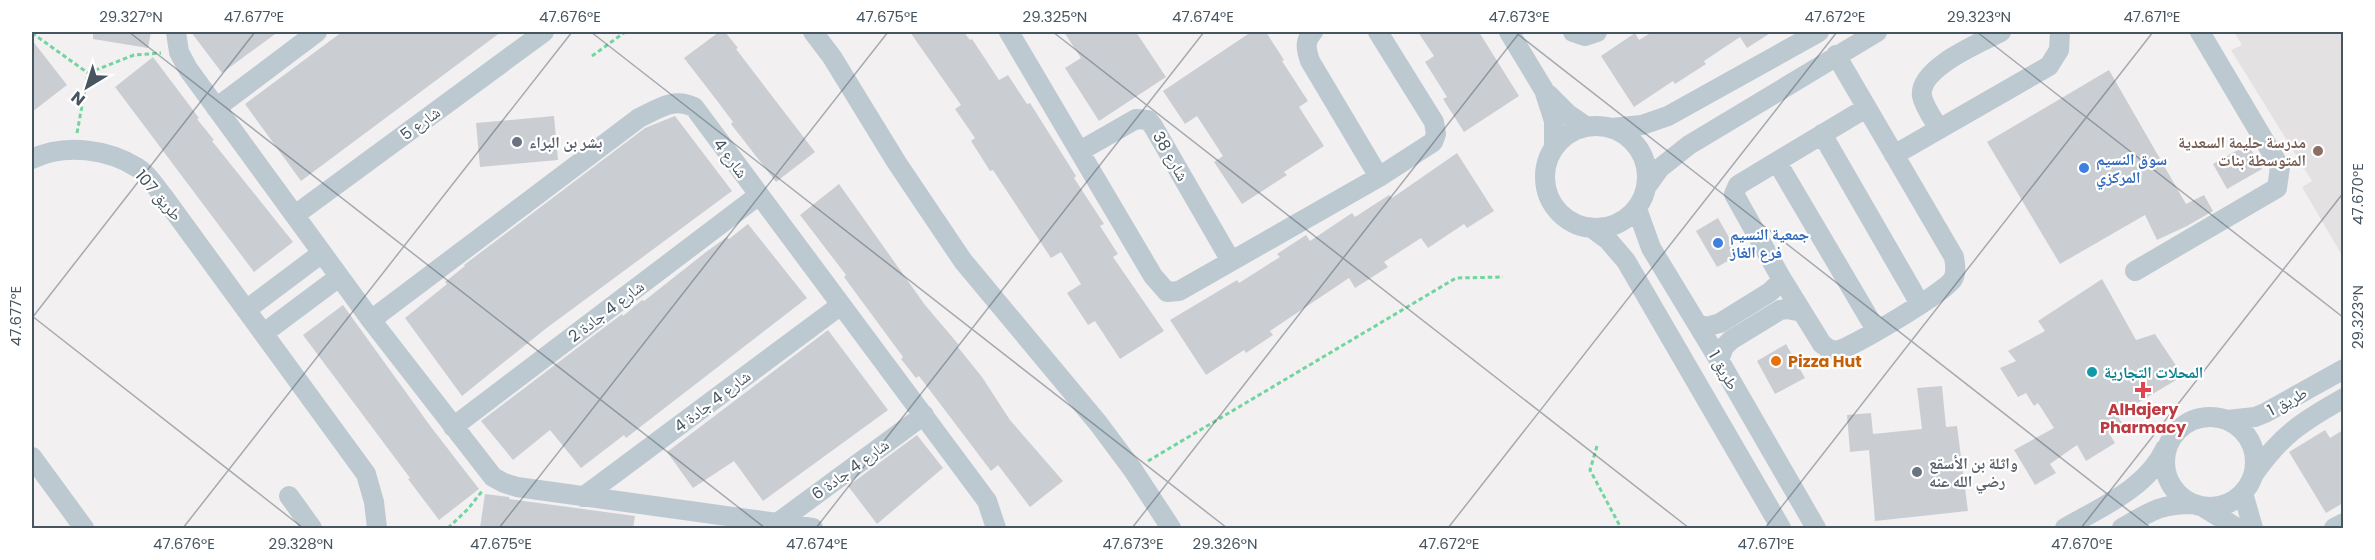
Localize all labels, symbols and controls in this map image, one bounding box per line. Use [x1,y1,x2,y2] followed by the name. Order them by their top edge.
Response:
[99,6,163,27] text: 29.327°N
[224,6,284,27] text: 47.677°E
[539,6,601,27] text: 47.676°E
[856,6,918,27] text: 47.675°E
[1023,6,1087,27] text: 29.325°N
[1172,6,1234,27] text: 47.674°E
[1488,6,1550,27] text: 47.673°E
[1805,6,1865,27] text: 47.672°E
[1947,6,2011,27] text: 29.323°N
[2123,6,2181,27] text: 47.671°E
[57,57,117,117] north arrow
[66,86,90,111] text: N
[395,101,445,146] street label: شارع 5
[1147,127,1194,185] street label: شارع 38
[529,131,602,154] place label: بشر بن البراء
[2178,131,2306,172] place label: مدرسة حليمة السعدية المتوسطة بنات
[708,133,753,183] street label: شارع 4
[510,135,524,149] marker: بشر بن البراء
[2311,144,2325,158] marker: مدرسة حليمة السعدية المتوسطة بنات
[2096,148,2167,190] place label: سوق النسيم المركزي
[2077,161,2091,175] marker: سوق النسيم المركزي
[2347,163,2368,225] text: 47.670°E
[130,165,187,226] street label: طريق 107
[1729,223,1809,264] place label: جمعية النسيم فرع الغاز
[1711,236,1725,250] marker: جمعية النسيم فرع الغاز
[563,275,649,348] street label: شارع 4 جادة 2
[2347,285,2368,349] text: 29.323°N
[5,286,26,346] text: 47.677°E
[1703,346,1744,394] street label: طريق 1
[1788,350,1862,373] place label: Pizza Hut
[1769,354,1783,368] marker: Pizza Hut
[2104,361,2203,384] place label: المحلات التجارية
[669,365,755,438] street label: شارع 4 جادة 4
[2085,365,2099,379] marker: المحلات التجارية
[2263,381,2311,421] street label: طريق 1
[2136,383,2150,397] marker: AlHajery Pharmacy
[2100,398,2187,439] place label: AlHajery Pharmacy
[807,433,894,505] street label: شارع 4 جادة 6
[1929,452,2018,494] place label: واثلة بن الأسقع رضي الله عنه
[1910,465,1924,479] marker: واثلة بن الأسقع رضي الله عنه
[153,533,215,554] text: 47.676°E
[269,533,333,554] text: 29.328°N
[470,533,532,554] text: 47.675°E
[786,533,848,554] text: 47.674°E
[1102,533,1164,554] text: 47.673°E
[1193,533,1257,554] text: 29.326°N
[1419,533,1479,554] text: 47.672°E
[1737,533,1795,554] text: 47.671°E
[2051,533,2113,554] text: 47.670°E

